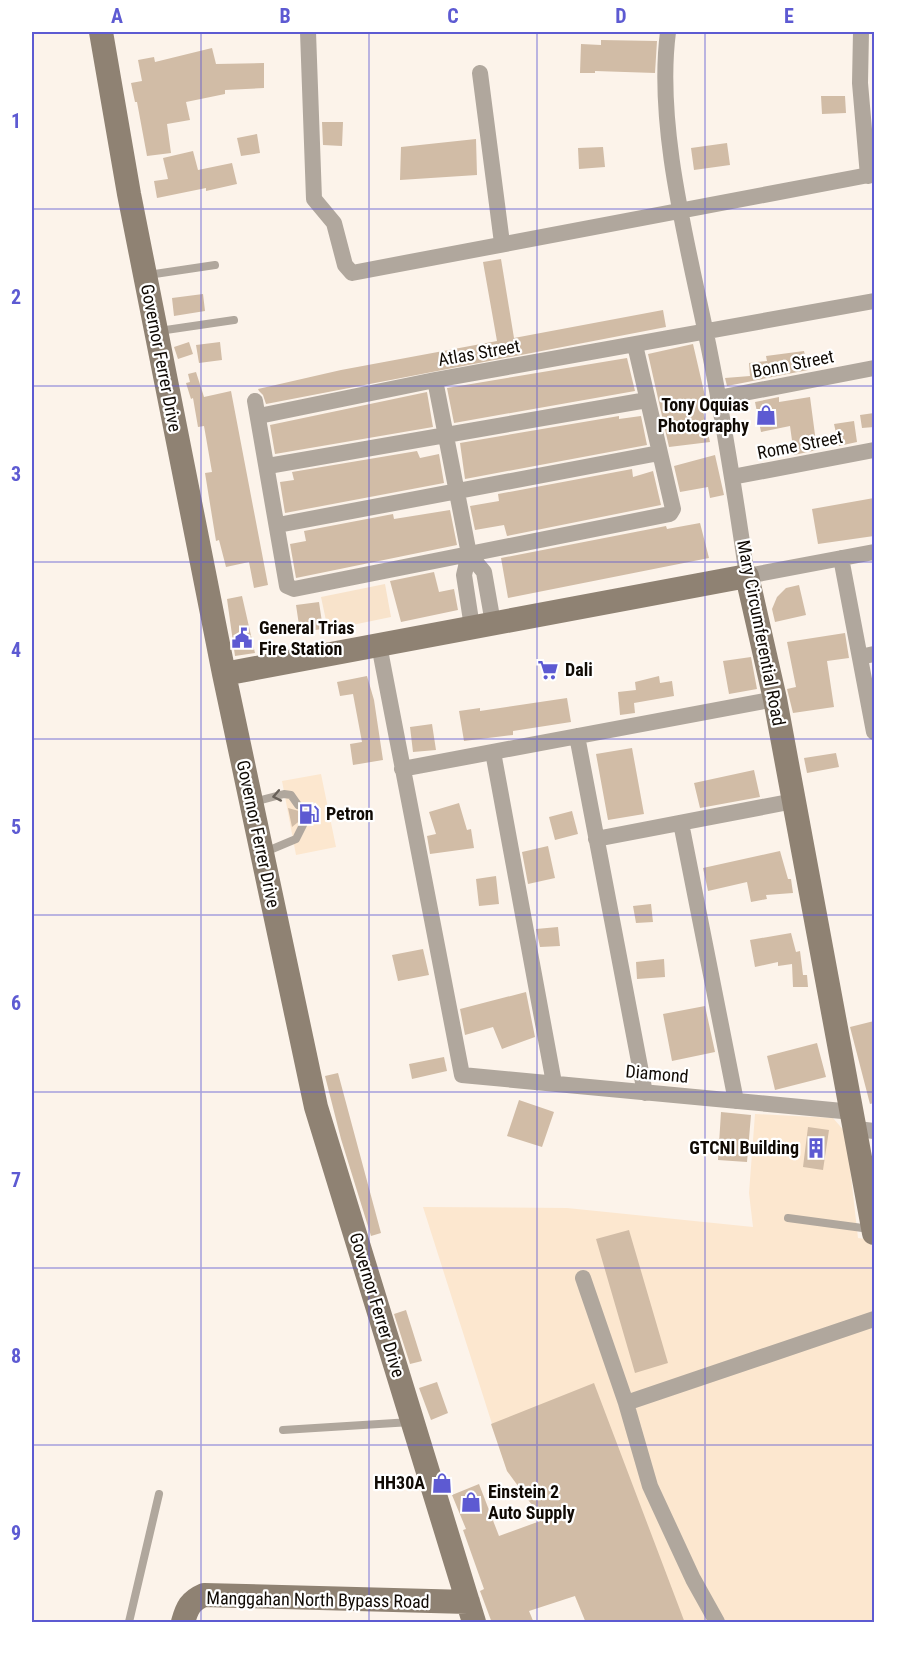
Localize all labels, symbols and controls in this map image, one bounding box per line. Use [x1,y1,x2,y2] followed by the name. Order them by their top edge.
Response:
[111,4,123,28] text: A
[279,4,291,28] text: B
[447,4,459,28] text: C
[615,4,627,28] text: D
[784,4,794,28] text: E
[11,109,21,133] text: 1
[137,282,186,434] street label: Governor Ferrer Drive
[11,285,21,309] text: 2
[436,335,522,370] street label: Atlas Street
[750,345,835,382] street label: Bonn Street
[658,394,749,436] place label: Tony Oquias Photography
[754,403,778,427] shop icon: Tony Oquias Photography
[755,426,845,463] street label: Rome Street
[11,462,21,486] text: 3
[733,538,790,727] street label: Mary Circumferential Road
[259,617,354,659] place label: General Trias Fire Station
[230,626,254,650] public building icon: General Trias Fire Station
[11,638,21,662] text: 4
[536,658,560,682] supermarket icon: Dali
[565,659,593,680] place label: Dali
[233,758,284,909] street label: Governor Ferrer Drive
[272,789,282,802] one-way arrow
[297,802,321,826] fuel station icon: Petron
[326,803,374,824] place label: Petron
[11,815,21,839] text: 5
[11,991,21,1015] text: 6
[625,1060,689,1087] street label: Diamond
[804,1136,828,1160] building icon: GTCNI Building
[689,1137,799,1158] place label: GTCNI Building
[11,1168,21,1192] text: 7
[345,1230,409,1380] street label: Governor Ferrer Drive
[11,1344,21,1368] text: 8
[430,1471,454,1495] shop icon: HH30A
[374,1472,425,1493] place label: HH30A
[488,1481,575,1523] place label: Einstein 2 Auto Supply
[459,1490,483,1514] shop icon: Einstein 2 Auto Supply
[11,1521,21,1545] text: 9
[206,1587,430,1612] street label: Manggahan North Bypass Road

